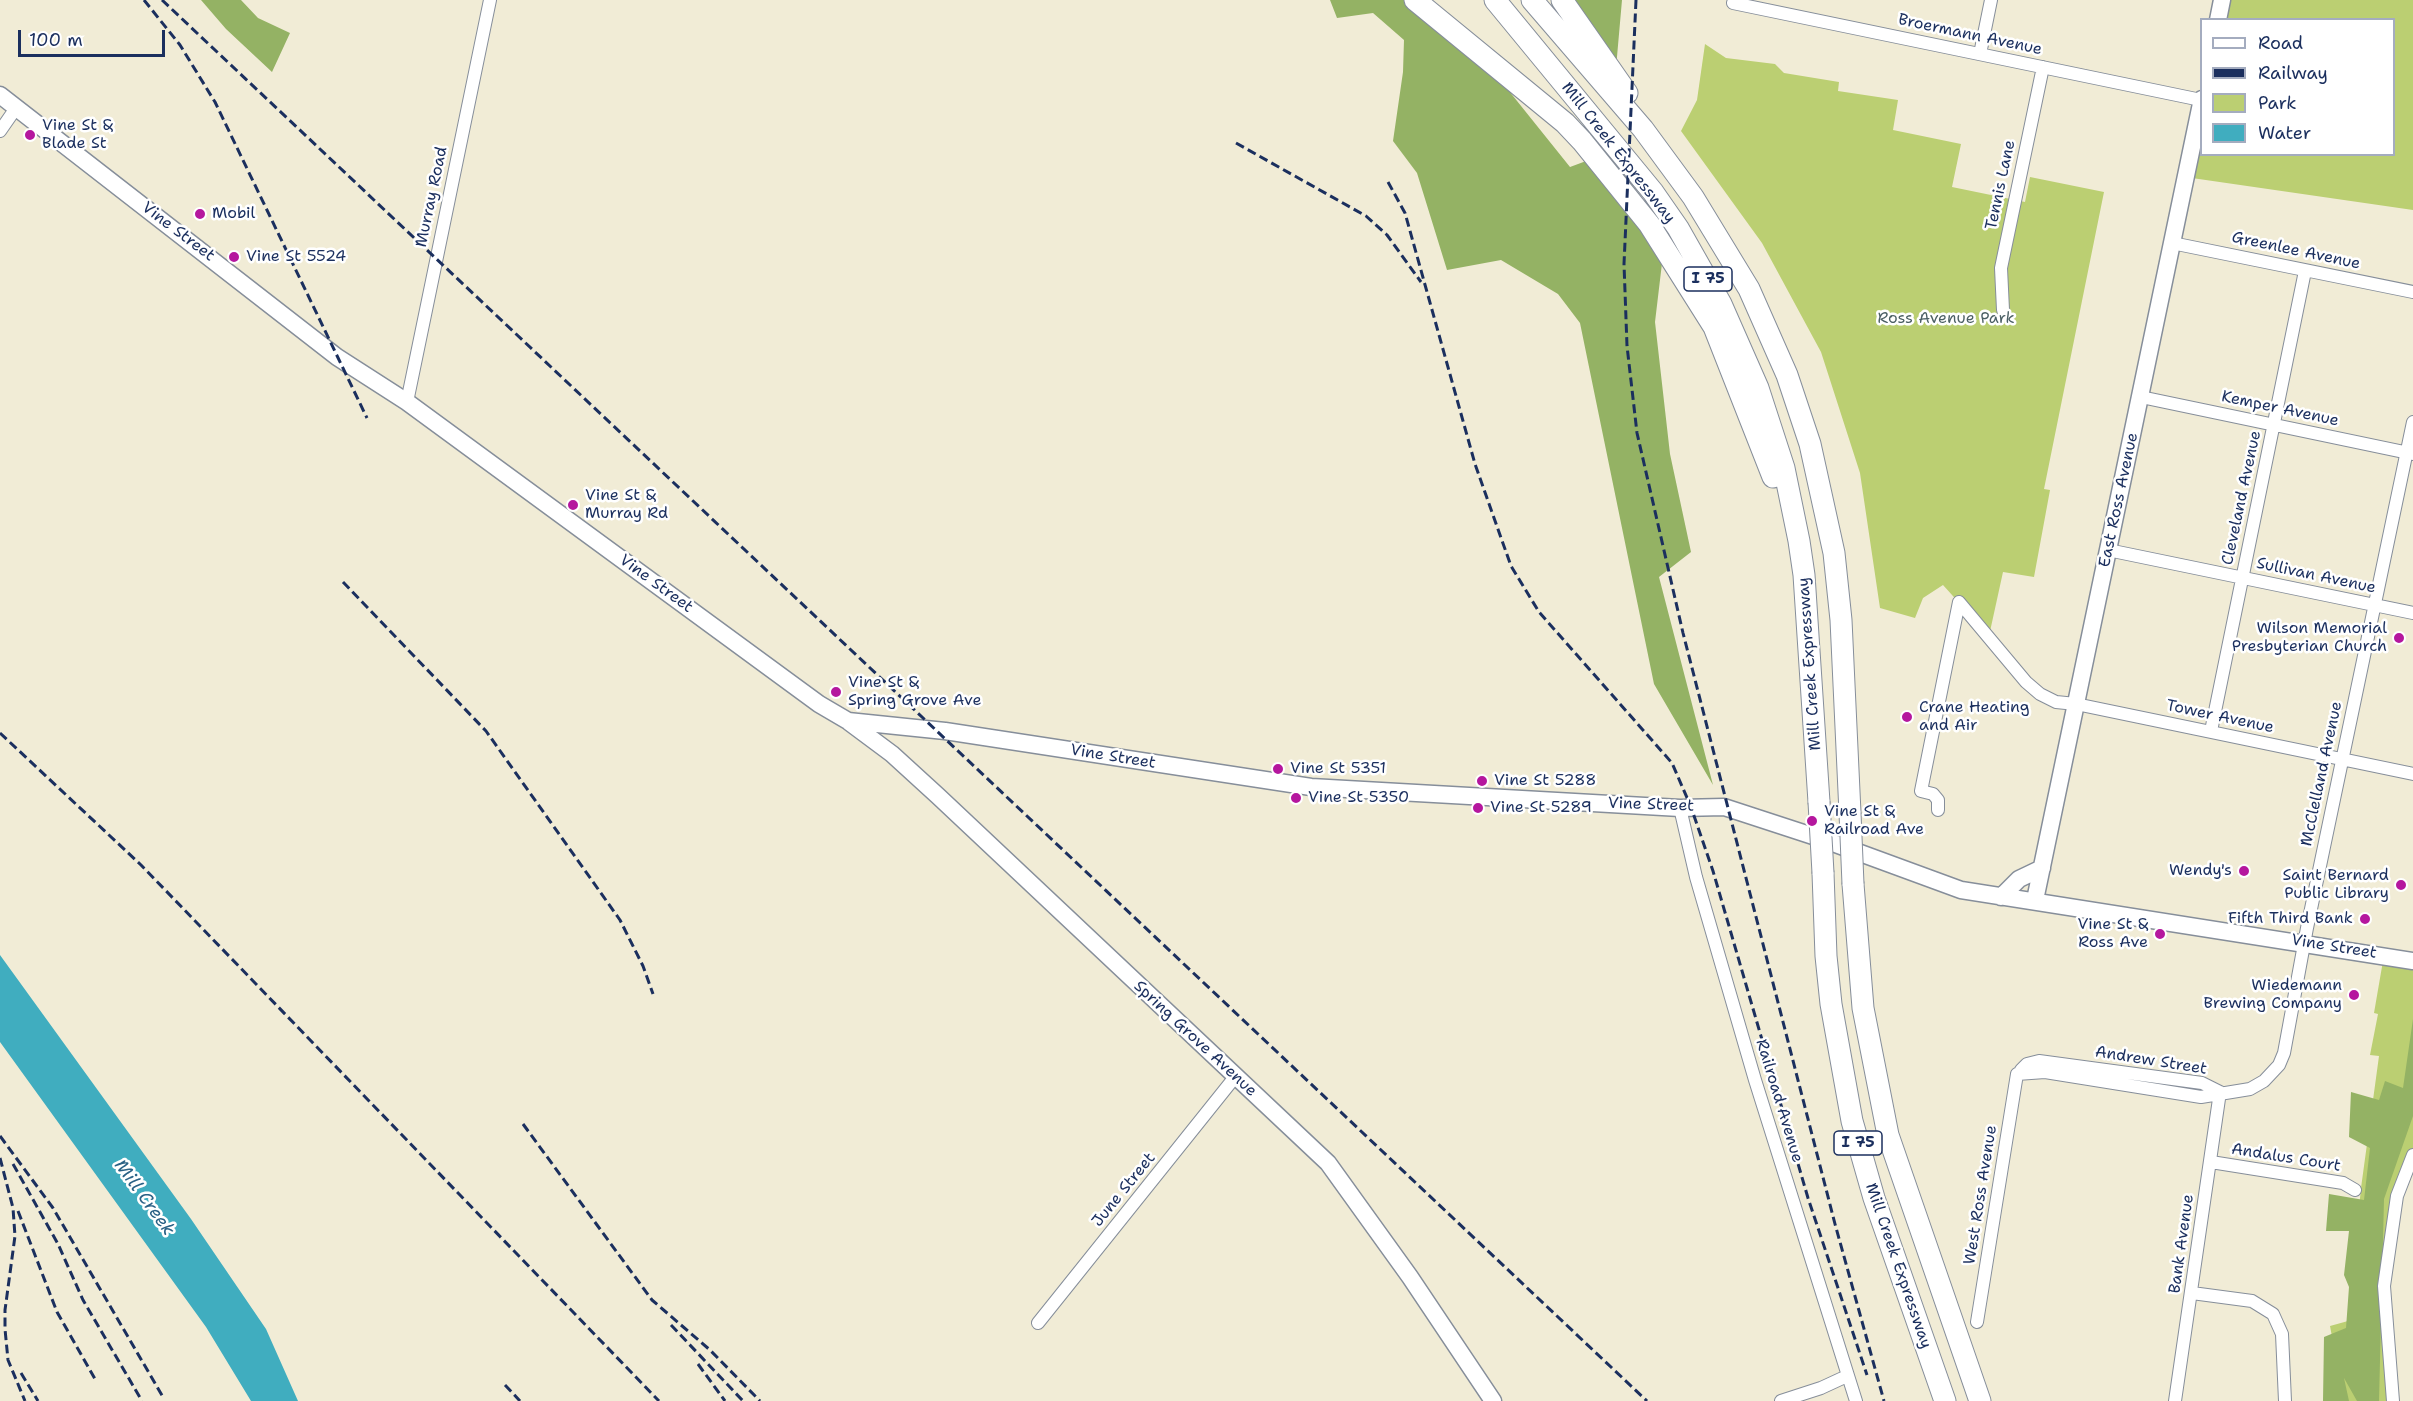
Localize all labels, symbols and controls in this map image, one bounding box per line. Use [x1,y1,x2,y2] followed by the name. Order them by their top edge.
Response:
[1896,10,2044,60] street label: Broermann Avenue
[21,18,168,56] scale bar
[2200,18,2395,156] legend
[29,28,83,52] text: 100 m
[2258,31,2303,55] text: Road
[2258,61,2328,85] text: Railway
[1557,79,1679,227] street label: Mill Creek Expressway
[2258,91,2297,115] text: Park
[42,116,113,154] place label: Vine St & Blade St
[2258,121,2311,145] text: Water
[23,128,37,142] marker: Vine St & Blade St
[1982,138,2020,232] street label: Tennis Lane
[412,145,452,249] street label: Murray Road
[138,198,218,266] street label: Vine Street
[212,204,255,224] place label: Mobil
[193,207,207,221] marker: Mobil
[2230,228,2362,274] street label: Greenlee Avenue
[246,247,346,267] place label: Vine St 5524
[227,250,241,264] marker: Vine St 5524
[1684,267,1732,291] road number: I 75
[1877,309,2015,329] park label: Ross Avenue Park
[2220,387,2340,431] street label: Kemper Avenue
[2218,429,2266,567] street label: Cleveland Avenue
[2095,431,2143,569] street label: East Ross Avenue
[585,486,668,524] place label: Vine St & Murray Rd
[566,498,580,512] marker: Vine St & Murray Rd
[615,551,697,617] street label: Vine Street
[2255,554,2377,598] street label: Sullivan Avenue
[1794,577,1826,751] street label: Mill Creek Expressway
[2232,619,2387,657] place label: Wilson Memorial Presbyterian Church
[2392,631,2406,645] marker: Wilson Memorial Presbyterian Church
[848,673,982,711] place label: Vine St & Spring Grove Ave
[829,685,843,699] marker: Vine St & Spring Grove Ave
[2164,696,2276,738] street label: Tower Avenue
[1919,698,2030,736] place label: Crane Heating and Air
[2297,700,2347,848] street label: McClelland Avenue
[1900,710,1914,724] marker: Crane Heating and Air
[1069,741,1157,773] street label: Vine Street
[1290,759,1386,779] place label: Vine St 5351
[1271,762,1285,776] marker: Vine St 5351
[1494,771,1596,791] place label: Vine St 5288
[1475,774,1489,788] marker: Vine St 5288
[1308,788,1409,808] place label: Vine St 5350
[1289,791,1303,805] marker: Vine St 5350
[1607,794,1695,816] street label: Vine Street
[1490,798,1592,818] place label: Vine St 5289
[1471,801,1485,815] marker: Vine St 5289
[1824,802,1924,840] place label: Vine St & Railroad Ave
[1805,814,1819,828] marker: Vine St & Railroad Ave
[2169,861,2232,881] place label: Wendy's
[2237,864,2251,878] marker: Wendy's
[2282,866,2389,904] place label: Saint Bernard Public Library
[2394,878,2408,892] marker: Saint Bernard Public Library
[2228,909,2353,929] place label: Fifth Third Bank
[2358,912,2372,926] marker: Fifth Third Bank
[2077,915,2148,953] place label: Vine St & Ross Ave
[2153,927,2167,941] marker: Vine St & Ross Ave
[2290,931,2378,963] street label: Vine Street
[2203,976,2342,1014] place label: Wiedemann Brewing Company
[1130,977,1260,1101] street label: Spring Grove Avenue
[2347,988,2361,1002] marker: Wiedemann Brewing Company
[1751,1037,1807,1165] street label: Railroad Avenue
[2094,1043,2208,1079] street label: Andrew Street
[1960,1124,2002,1266] street label: West Ross Avenue
[1834,1131,1882,1155] road number: I 75
[2230,1140,2342,1176] street label: Andalus Court
[1088,1149,1160,1231] street label: June Street
[109,1156,179,1240] water label: Mill Creek
[1861,1181,1935,1351] street label: Mill Creek Expressway
[2166,1193,2198,1295] street label: Bank Avenue

